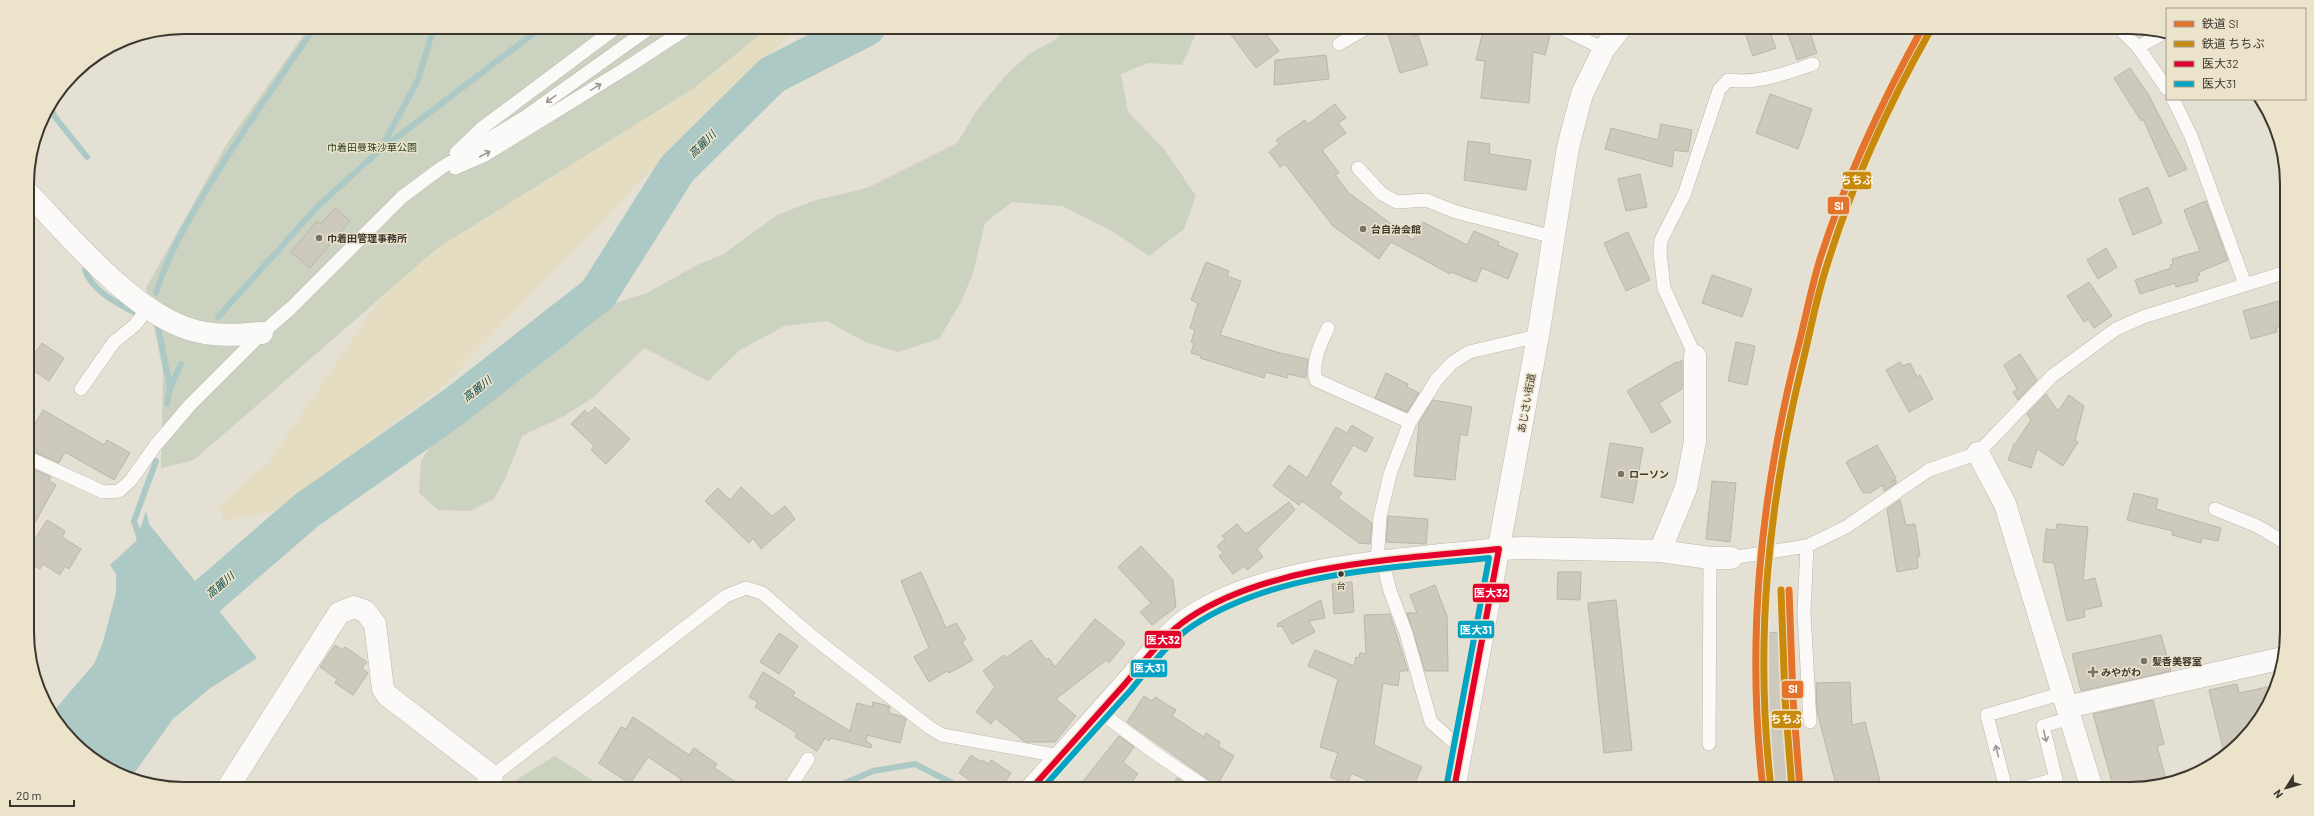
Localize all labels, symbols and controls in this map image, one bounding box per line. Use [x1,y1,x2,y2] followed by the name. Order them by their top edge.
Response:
[2166,8,2306,100] legend
[2202,16,2239,30] text: 鉄道 SI
[2202,36,2264,50] text: 鉄道 ちちぶ
[2202,56,2239,70] text: 医大32
[2202,76,2236,90] text: 医大31
[590,82,602,90] one-way arrow
[546,94,557,103] one-way arrow
[685,127,719,160] water label: 高麗川
[327,141,417,153] park label: 巾着田曼珠沙華公園
[479,150,491,157] one-way arrow
[1842,171,1872,190] line badge: ちちぶ
[1841,173,1874,186] text: ちちぶ
[1827,196,1850,215] line badge: SI
[1834,199,1844,212] text: SI
[1371,223,1421,235] place label: 台自治会館
[1358,224,1368,234] marker: 台自治会館
[327,232,407,244] place label: 巾着田管理事務所
[314,233,324,243] marker: 巾着田管理事務所
[1515,372,1537,434] street label: あじさい街道
[460,373,494,404] water label: 高麗川
[1629,468,1669,480] place label: ローソン
[1616,469,1626,479] marker: ローソン
[203,568,237,600] water label: 高麗川
[1336,569,1346,579] marker: 台
[1336,580,1346,591] place label: 台
[1472,583,1510,603] line badge: 医大32
[1474,586,1508,599] text: 医大32
[1457,620,1495,639] line badge: 医大31
[1460,623,1492,636] text: 医大31
[1144,630,1182,649] line badge: 医大32
[1146,633,1180,646] text: 医大32
[2152,655,2202,667] place label: 髪香美容室
[2139,656,2149,666] marker: 髪香美容室
[1130,659,1168,678] line badge: 医大31
[1133,661,1165,674] text: 医大31
[2101,666,2141,678] place label: みやがわ
[2088,667,2098,677] marker: みやがわ
[1781,680,1804,699] line badge: SI
[1788,682,1798,695] text: SI
[1771,710,1802,729] line badge: ちちぶ
[1771,712,1804,725] text: ちちぶ
[2042,730,2050,743] one-way arrow
[1992,745,2000,758] one-way arrow
[2266,768,2306,808] north arrow
[10,782,74,808] scale bar
[2270,787,2285,801] text: N
[16,788,42,802] text: 20 m

